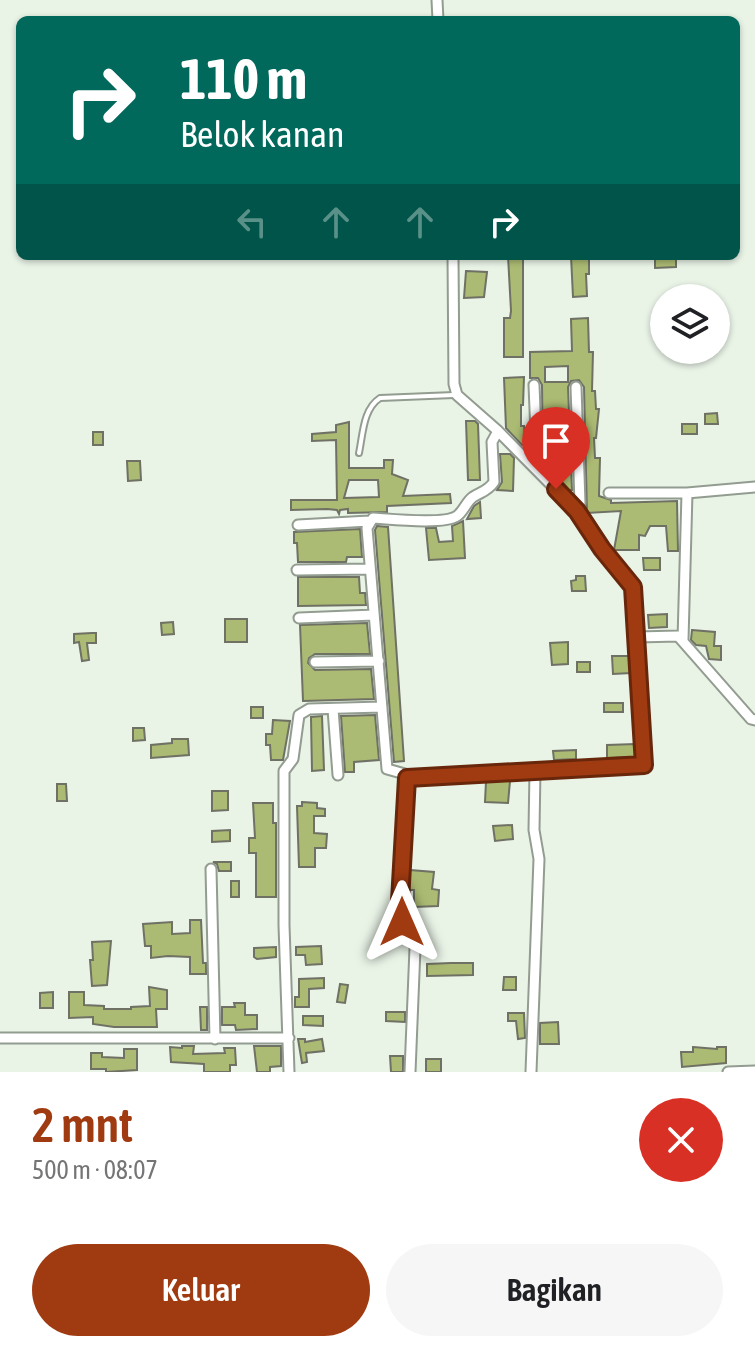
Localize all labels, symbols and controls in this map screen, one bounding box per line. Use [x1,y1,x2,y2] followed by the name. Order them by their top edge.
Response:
[180,47,307,111] text: 110 m
[48,48,152,152] icon: right
[180,113,345,155] text: Belok kanan
[230,200,274,244] icon: left
[314,200,358,244] icon: ahead
[398,200,442,244] icon: ahead
[482,200,526,244] icon: right
[650,284,730,364] map controls
[650,284,730,364] button: layers
[522,407,590,489] pin
[534,419,578,463] icon: arrive
[360,880,444,964] position arrow
[32,1097,133,1152] text: 2 mnt
[639,1098,723,1182] button: close
[32,1155,158,1185] text: 500 m · 08:07
[32,1244,370,1336] button: Keluar
[386,1244,723,1336] button: Bagikan

